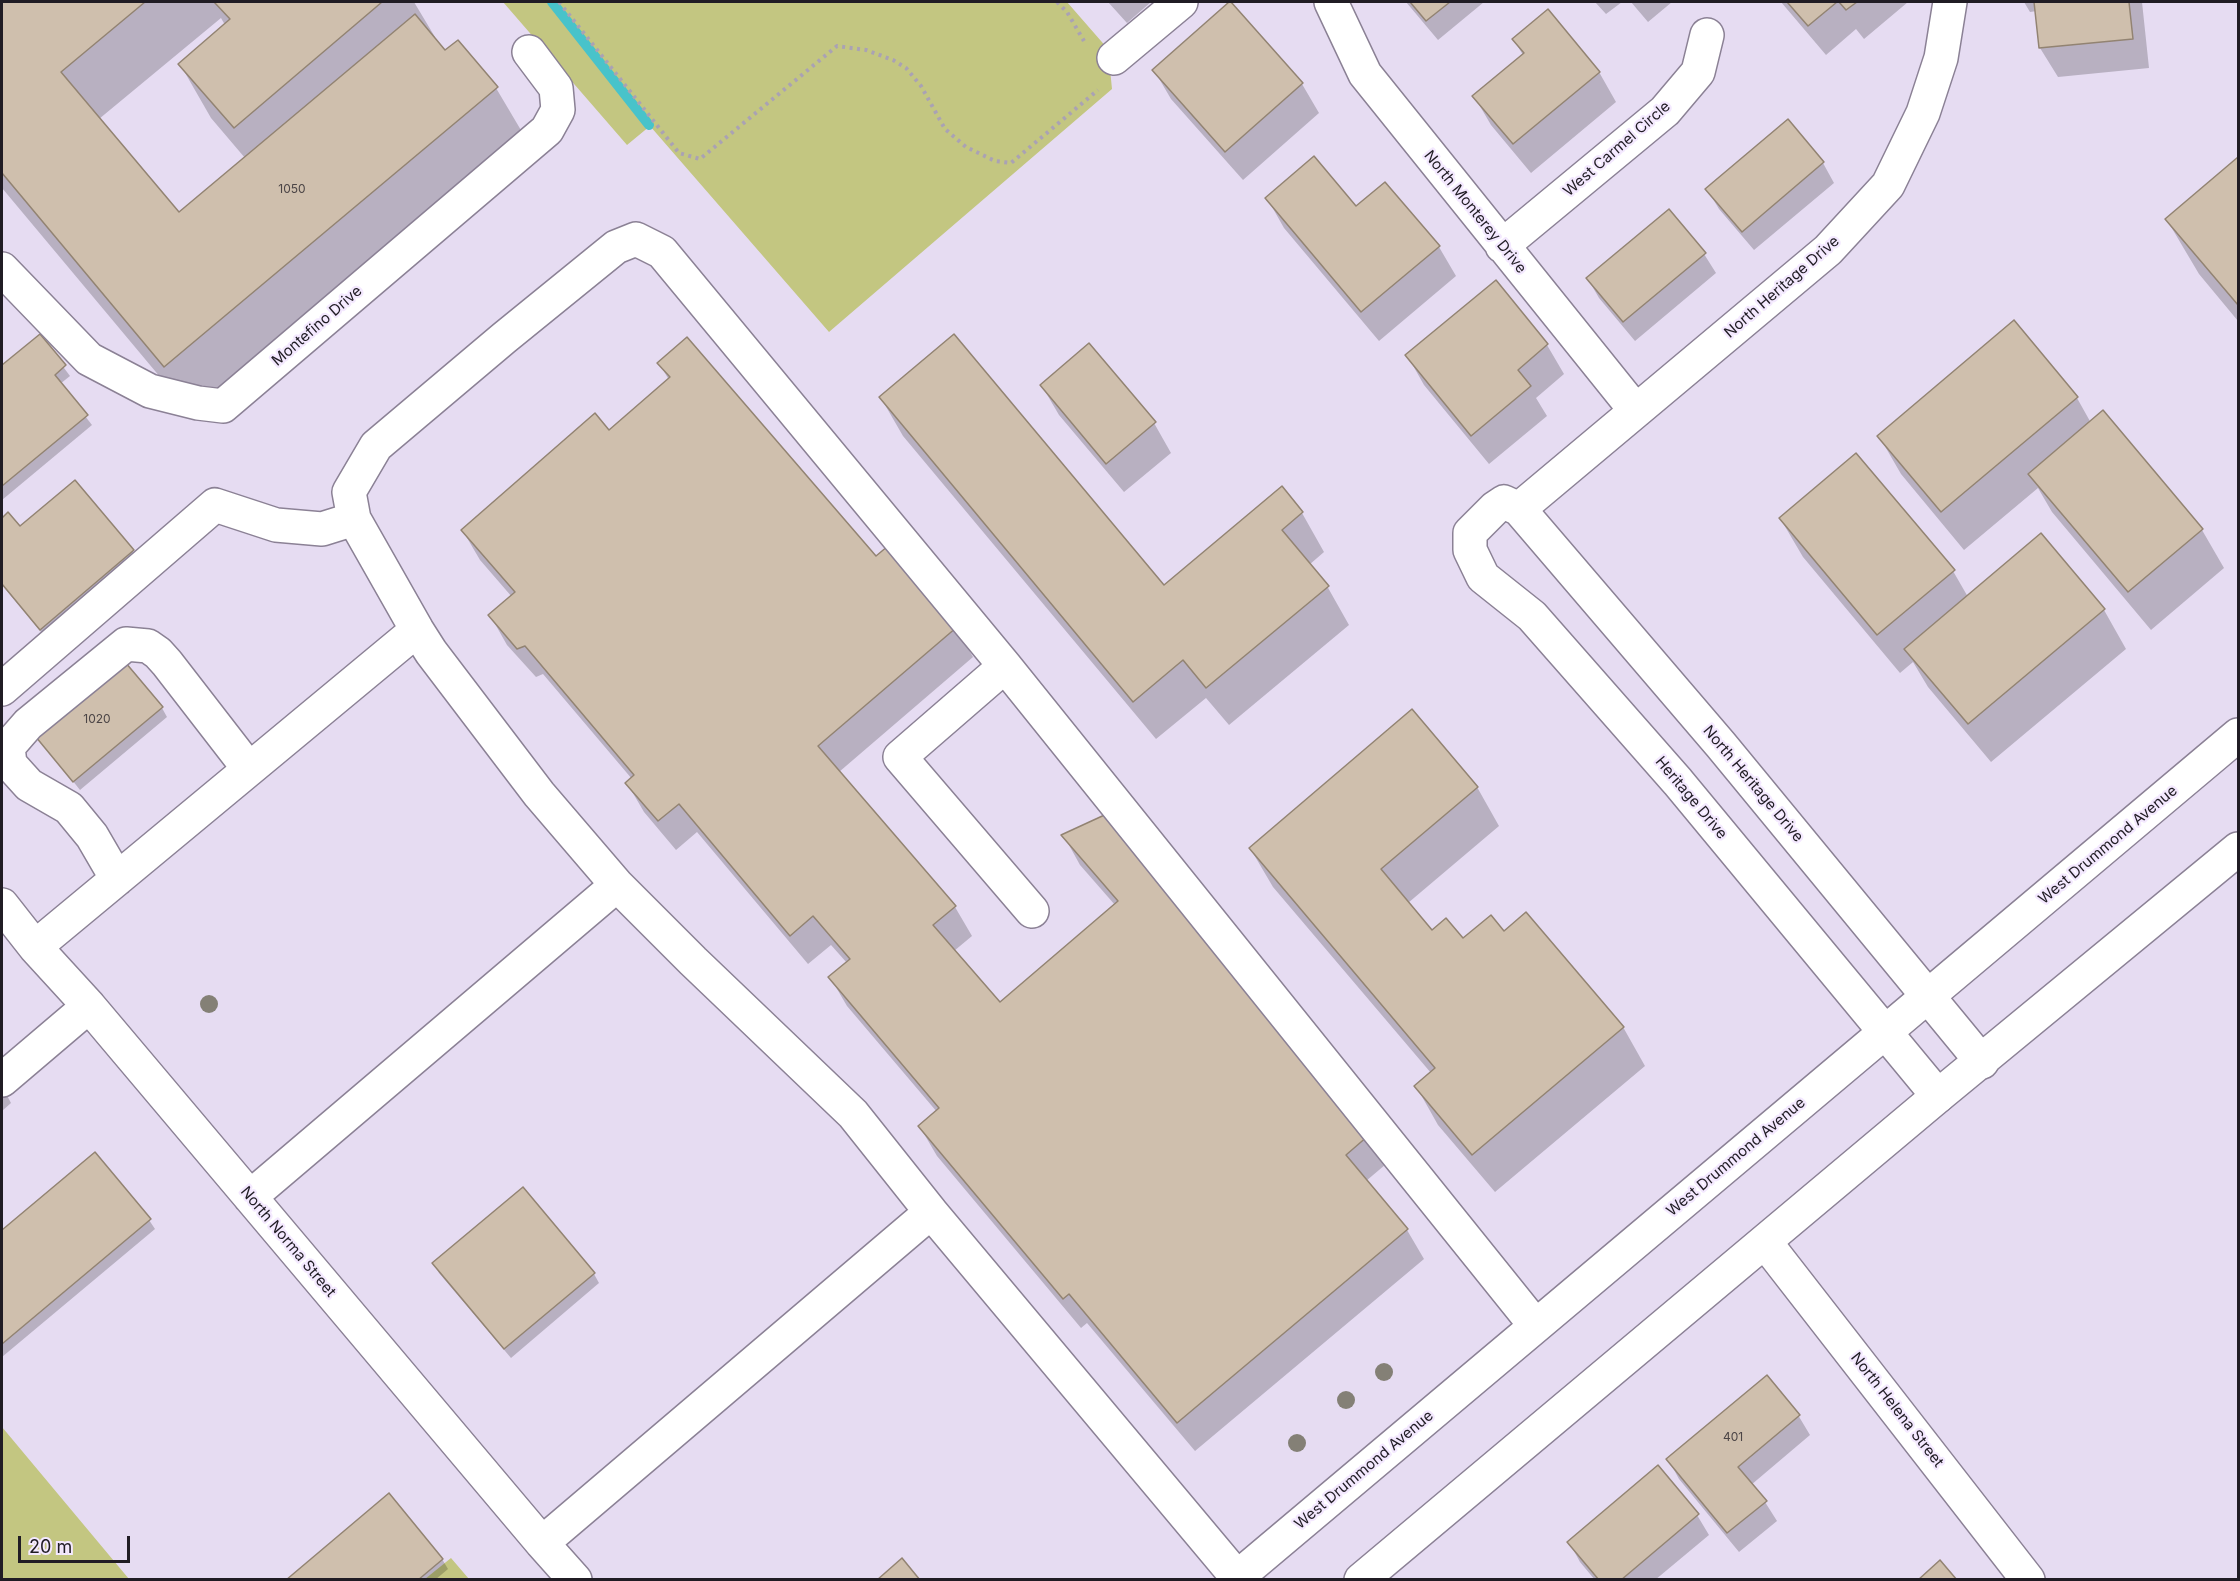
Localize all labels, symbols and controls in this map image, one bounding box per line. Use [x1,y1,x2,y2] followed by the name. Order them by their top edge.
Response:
[1560,98,1674,200] street label: West Carmel Circle
[1420,147,1530,277] street label: North Monterey Drive
[278,182,306,196] house number: 1050
[1721,232,1843,342] street label: North Heritage Drive
[268,282,366,370] street label: Montefino Drive
[83,712,111,726] house number: 1020
[1699,722,1807,846] street label: North Heritage Drive
[1651,753,1731,843] street label: Heritage Drive
[2035,782,2181,908] street label: West Drummond Avenue
[1663,1094,1809,1220] street label: West Drummond Avenue
[237,1183,339,1301] street label: North Norma Street
[1847,1349,1947,1471] street label: North Helena Street
[1291,1407,1437,1533] street label: West Drummond Avenue
[1723,1430,1743,1444] house number: 401
[21,1524,134,1562] scale bar
[29,1536,72,1557] text: 20 m

